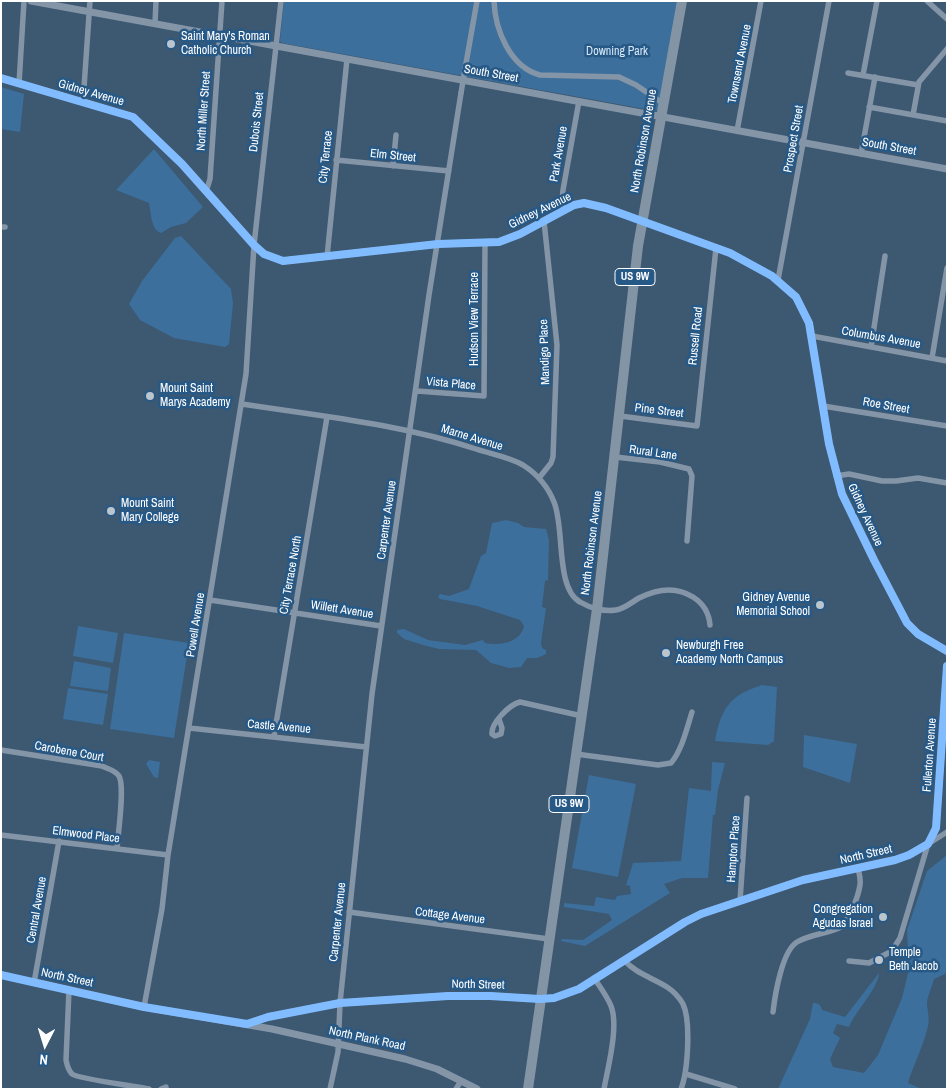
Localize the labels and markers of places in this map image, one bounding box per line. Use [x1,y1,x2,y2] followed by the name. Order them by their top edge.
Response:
[181,30,270,58] place label: Saint Mary's Roman Catholic Church
[165,38,177,50] marker: Saint Mary's Roman Catholic Church
[160,382,231,410] place label: Mount Saint Marys Academy
[144,390,156,402] marker: Mount Saint Marys Academy
[121,497,179,525] place label: Mount Saint Mary College
[105,505,117,517] marker: Mount Saint Mary College
[736,591,810,619] place label: Gidney Avenue Memorial School
[814,599,826,611] marker: Gidney Avenue Memorial School
[676,639,783,667] place label: Newburgh Free Academy North Campus
[660,647,672,659] marker: Newburgh Free Academy North Campus
[813,903,873,931] place label: Congregation Agudas Israel
[877,911,889,923] marker: Congregation Agudas Israel
[889,946,938,974] place label: Temple Beth Jacob
[873,954,885,966] marker: Temple Beth Jacob

